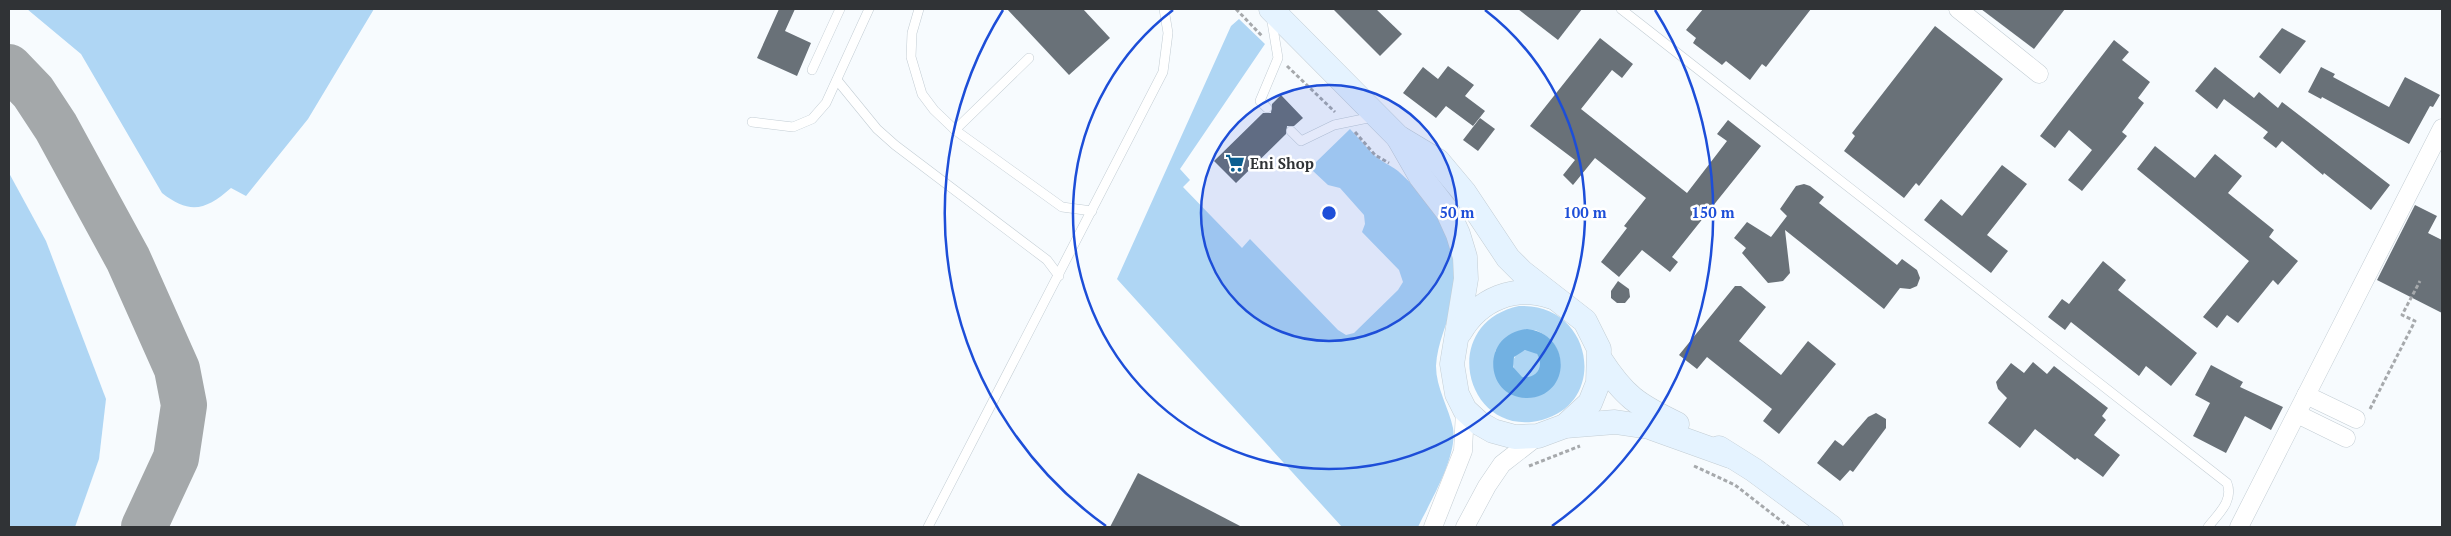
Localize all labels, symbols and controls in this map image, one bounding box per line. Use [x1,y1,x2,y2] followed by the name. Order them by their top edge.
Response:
[1224,152,1246,174] supermarket icon: Eni Shop
[1250,153,1314,173] place label: Eni Shop
[1440,202,1475,222] text: 50 m
[1563,202,1607,222] text: 100 m
[1691,202,1735,222] text: 150 m
[1320,204,1338,222] centre of rings

